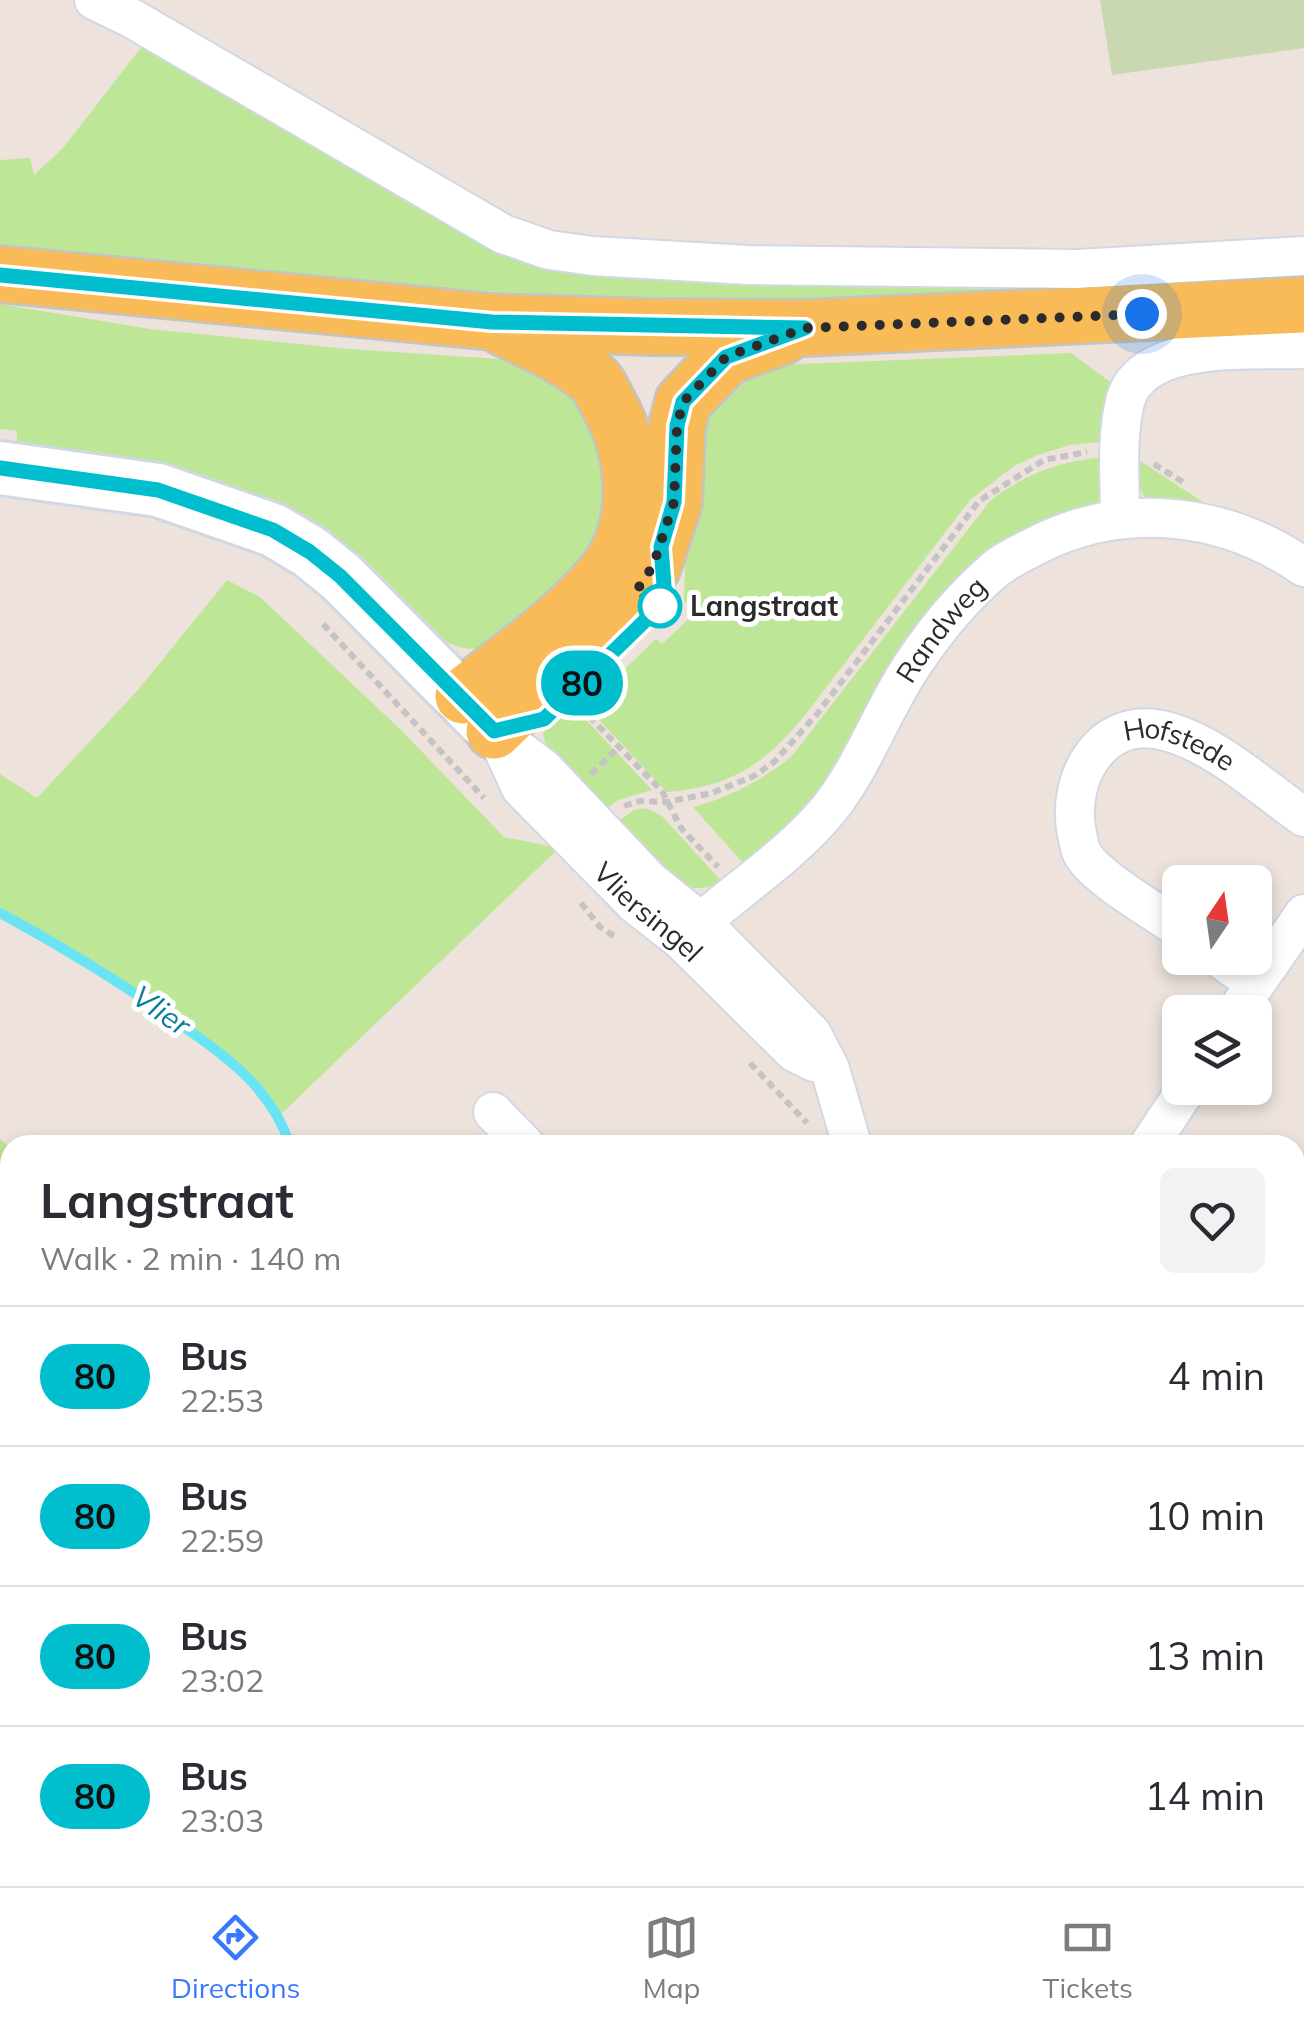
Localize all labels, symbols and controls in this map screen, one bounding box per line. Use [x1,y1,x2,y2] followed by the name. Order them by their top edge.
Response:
[1117,289,1167,339] your location
[888,569,993,689] street label: Randweg
[639,585,681,627] marker: Langstraat
[690,588,838,623] place label: Langstraat
[537,650,627,716] line badge: 80
[561,661,603,705] text: 80
[1120,710,1242,778] street label: Hofstede
[587,854,710,969] street label: Vliersingel
[1162,865,1272,975] north arrow
[1162,865,1272,1105] map controls
[125,977,199,1044] water label: Vlier
[1162,995,1272,1105] button: layers
[1160,1168,1265,1273] button: heart
[40,1170,294,1230] text: Langstraat
[40,1238,341,1278] text: Walk · 2 min · 140 m
[180,1332,248,1380] text: Bus
[1168,1352,1265,1400] text: 4 min
[74,1354,116,1398] text: 80
[180,1380,264,1420] text: 22:53
[180,1472,248,1520] text: Bus
[1145,1492,1265,1540] text: 10 min
[74,1494,116,1538] text: 80
[180,1520,264,1560] text: 22:59
[180,1612,248,1660] text: Bus
[1145,1632,1265,1680] text: 13 min
[74,1634,116,1678] text: 80
[180,1660,264,1700] text: 23:02
[180,1752,248,1800] text: Bus
[1145,1772,1265,1820] text: 14 min
[74,1774,116,1818] text: 80
[180,1800,264,1840] text: 23:03
[171,1910,301,2005] tab: Directions
[643,1910,700,2005] tab: Map
[1042,1910,1133,2005] tab: Tickets

